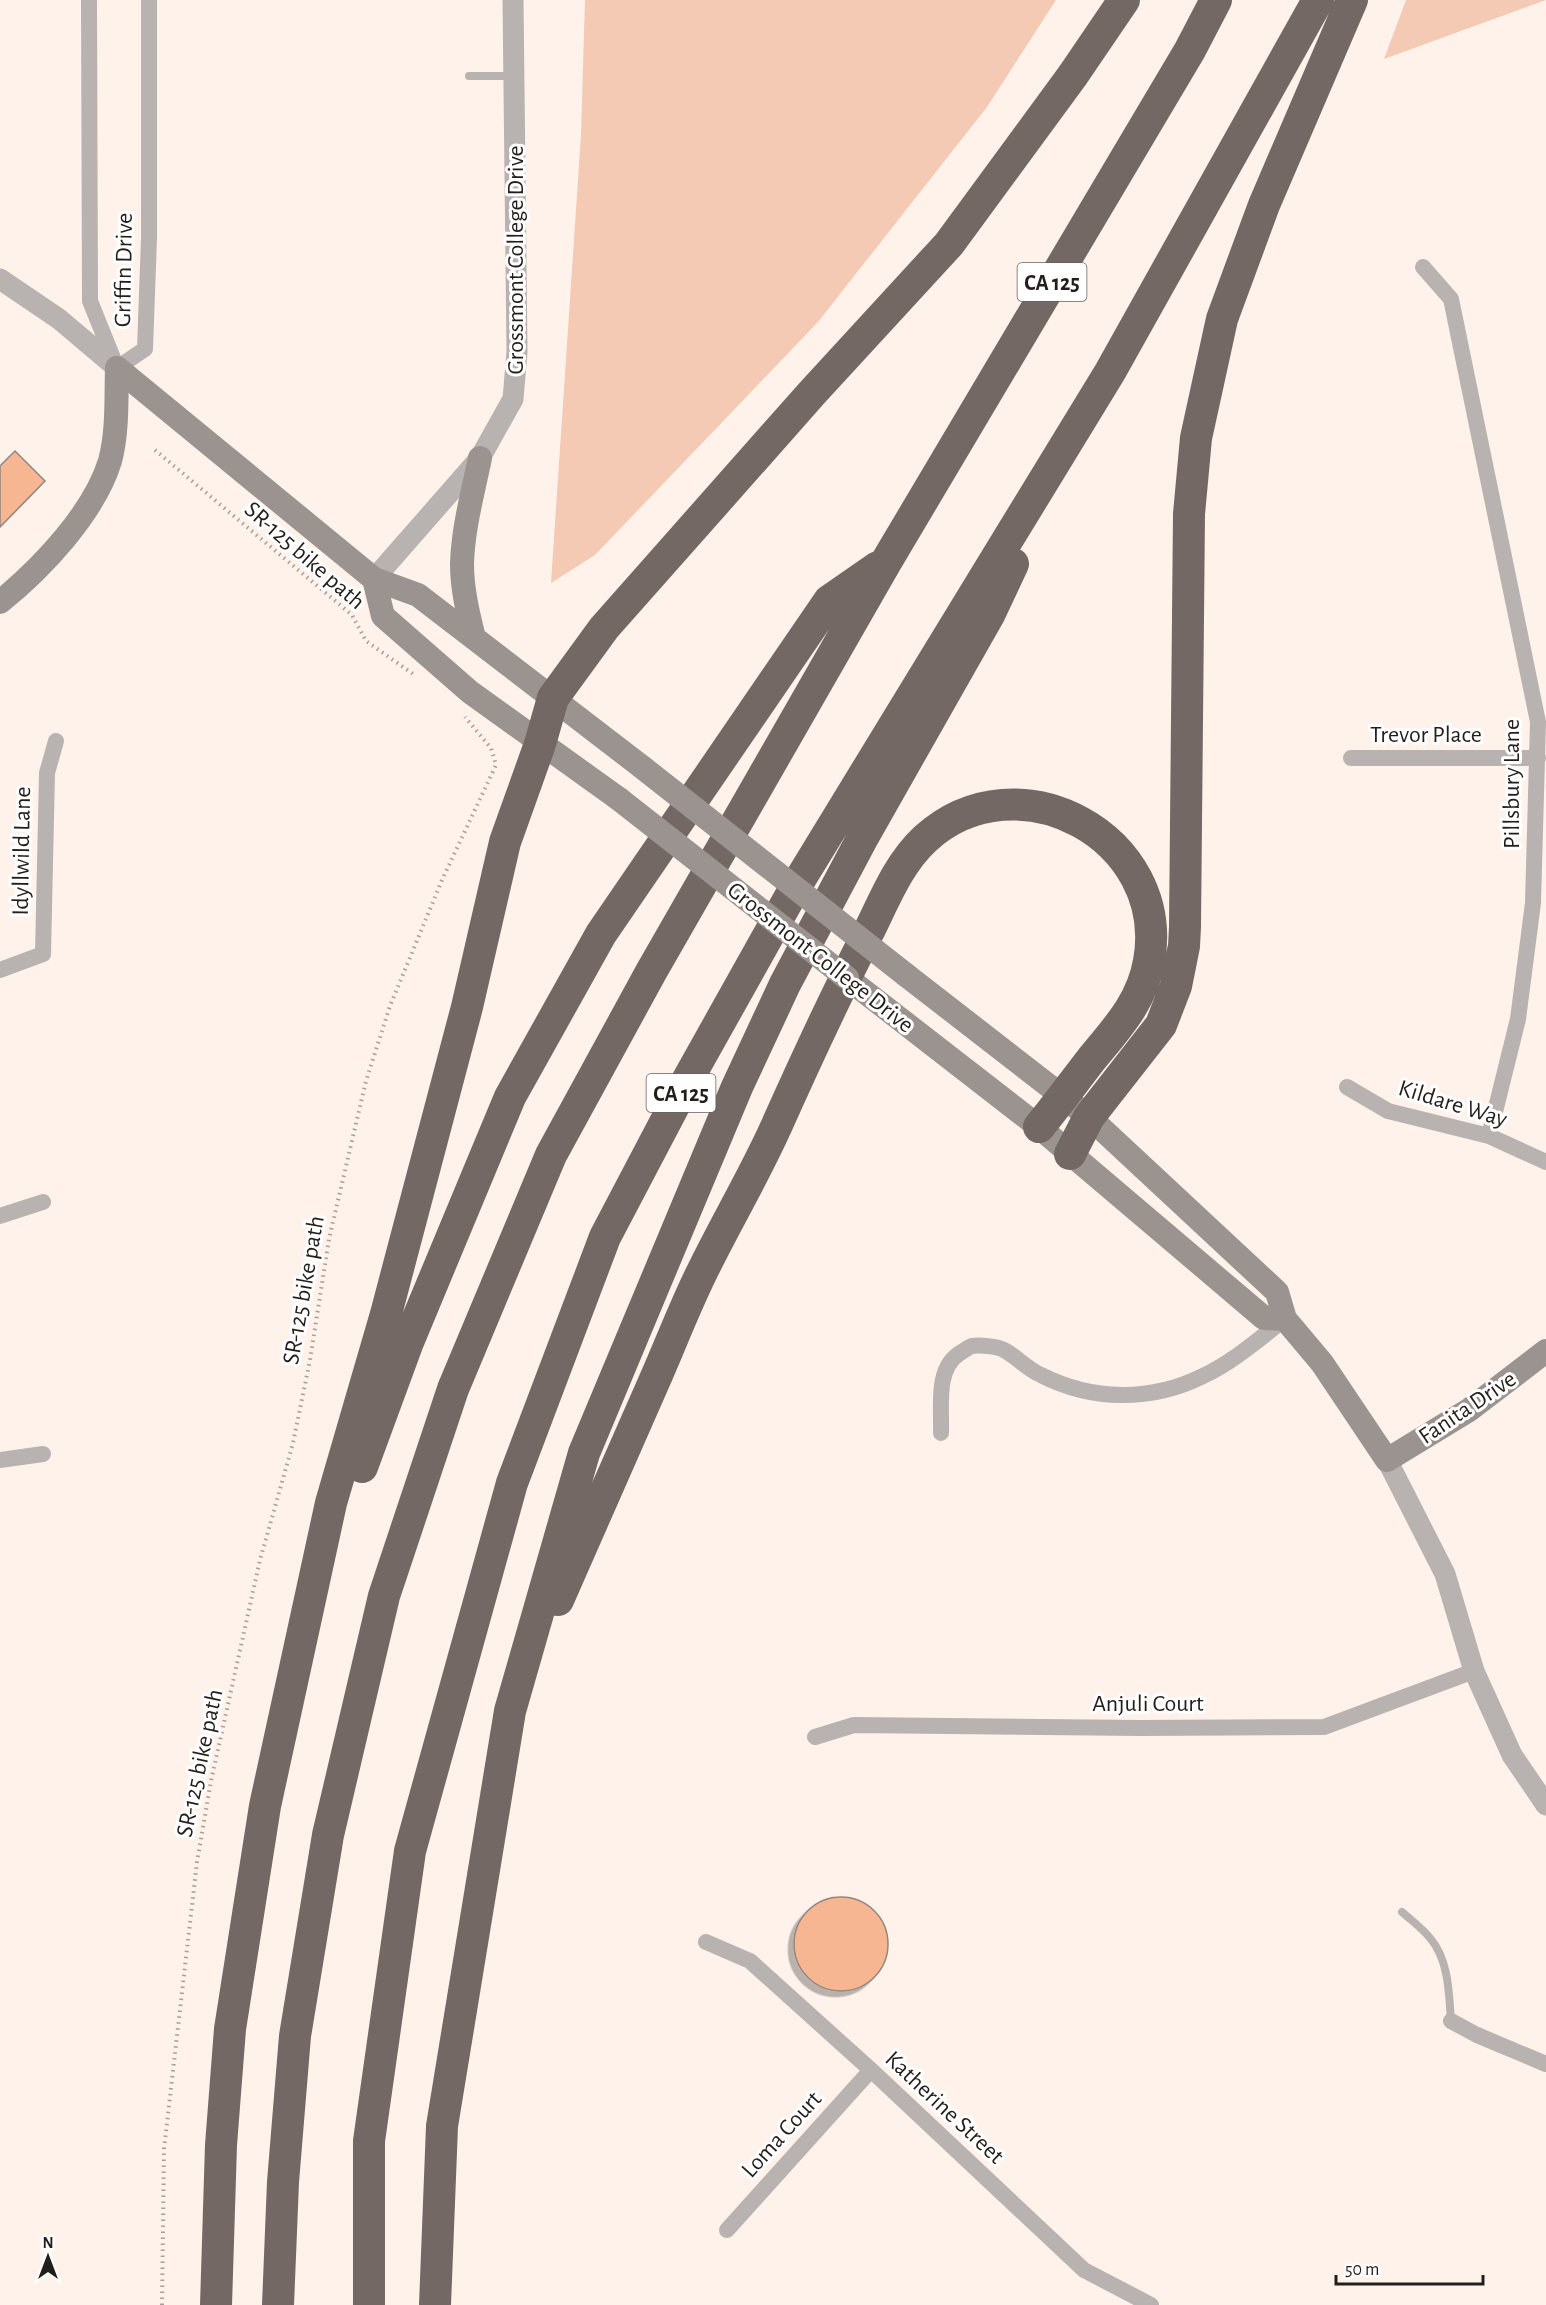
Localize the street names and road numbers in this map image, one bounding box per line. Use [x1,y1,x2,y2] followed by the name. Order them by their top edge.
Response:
[504,145,528,375] street label: Grossmont College Drive
[111,213,137,327] street label: Griffin Drive
[1018,263,1086,301] road number: CA 125
[240,497,369,614] street label: SR-125 bike path
[1500,719,1524,849] street label: Pillsbury Lane
[1370,723,1482,747] street label: Trevor Place
[9,786,35,916] street label: Idyllwild Lane
[723,878,918,1038] street label: Grossmont College Drive
[646,1074,716,1112] road number: CA 125
[1396,1076,1510,1132] street label: Kildare Way
[279,1214,329,1366] street label: SR-125 bike path
[1415,1367,1520,1449] street label: Fanita Drive
[173,1687,227,1839] street label: SR-125 bike path
[1092,1692,1204,1716] street label: Anjuli Court
[880,2047,1009,2169] street label: Katherine Street
[737,2087,827,2182] street label: Loma Court

